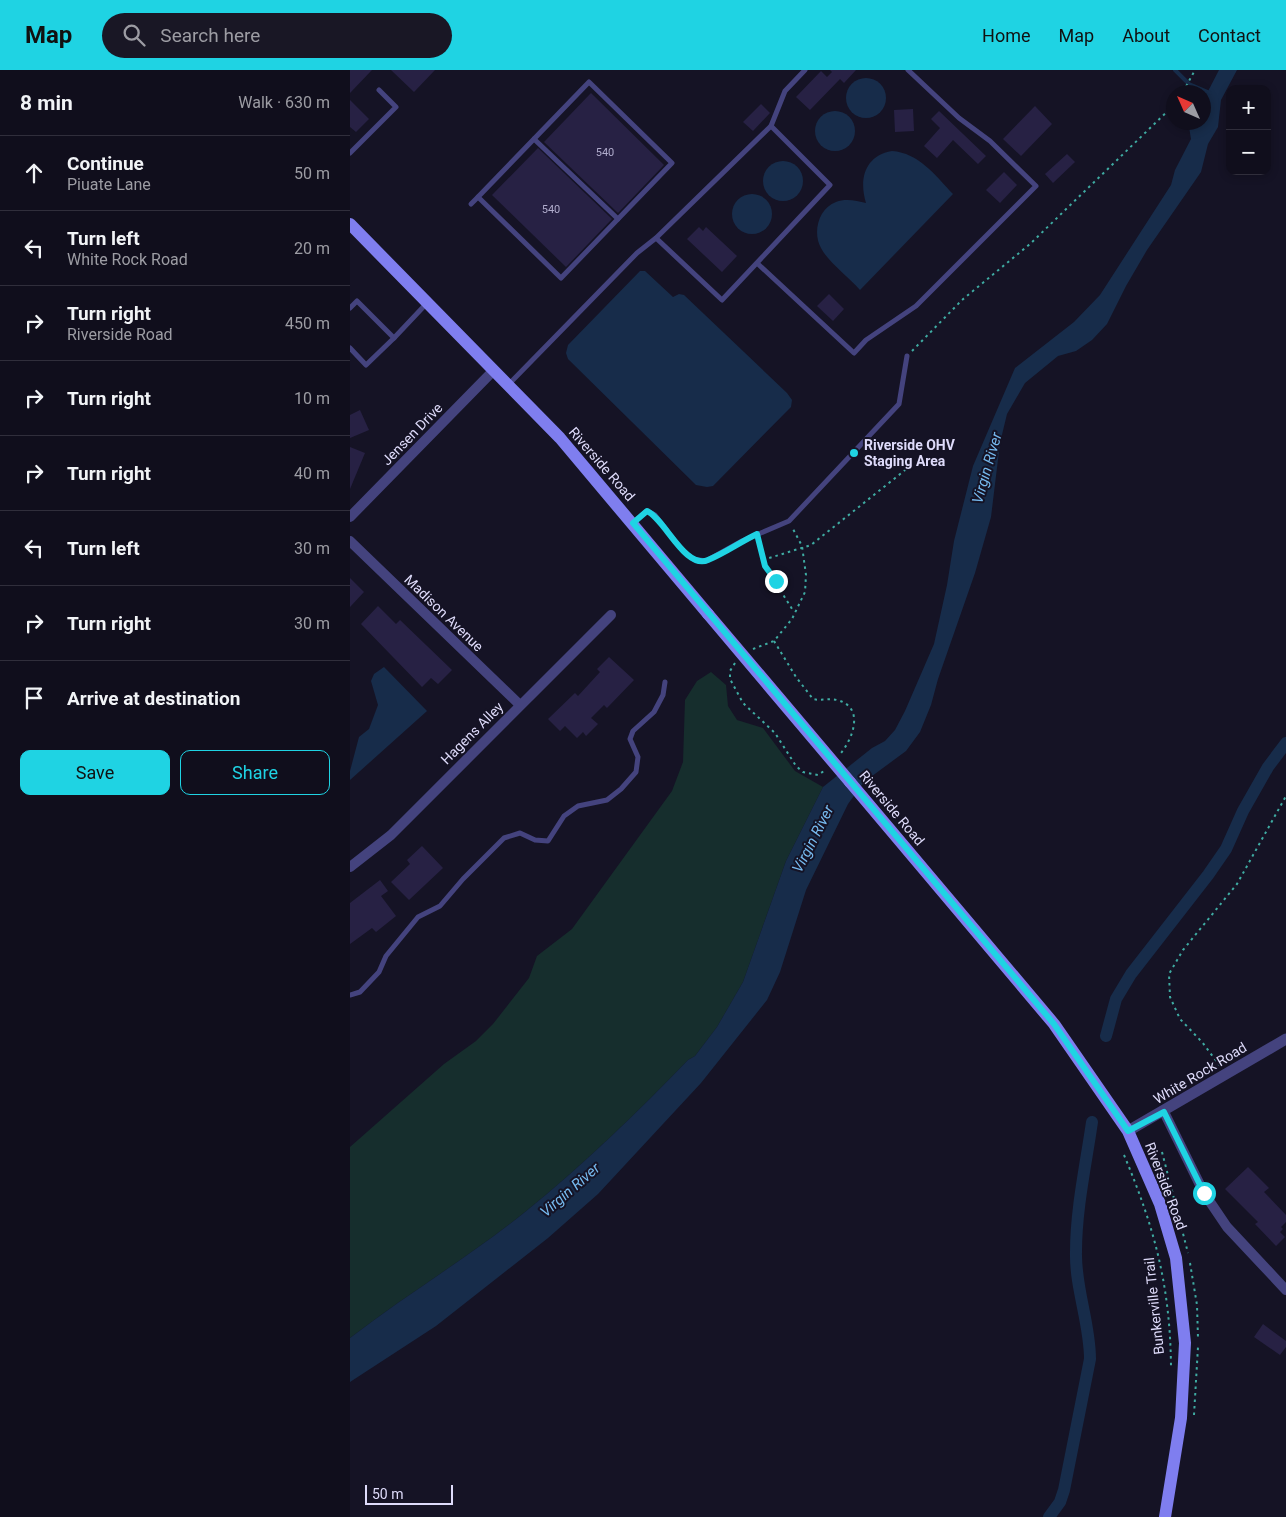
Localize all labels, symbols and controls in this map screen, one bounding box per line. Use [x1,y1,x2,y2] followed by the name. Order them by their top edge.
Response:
[102,13,452,58] search box
[25,21,72,49] text: Map
[120,21,148,49] icon: search
[160,24,260,47] text: Search here
[982,25,1031,46] text: Home
[1059,25,1094,46] text: Map
[1122,25,1170,46] text: About
[1198,25,1261,46] text: Contact
[1166,85,1211,130] north arrow
[1226,85,1271,175] map controls
[1226,85,1271,130] button: +
[20,91,73,115] text: 8 min
[238,93,330,112] text: Walk · 630 m
[1226,130,1271,175] button: −
[596,146,614,159] house number: 540
[67,152,144,175] text: Continue
[20,159,48,187] icon: ahead
[294,164,330,183] text: 50 m
[67,175,151,194] text: Piuate Lane
[542,203,560,216] house number: 540
[67,227,140,250] text: Turn left
[20,234,48,262] icon: left
[294,239,330,258] text: 20 m
[67,250,188,269] text: White Rock Road
[67,302,151,325] text: Turn right
[20,309,48,337] icon: right
[285,314,330,333] text: 450 m
[67,325,173,344] text: Riverside Road
[20,384,48,412] icon: right
[67,387,151,410] text: Turn right
[294,389,330,408] text: 10 m
[378,400,446,468] street label: Jensen Drive
[566,424,638,504] street label: Riverside Road
[968,429,1006,506] water label: Virgin River
[864,437,956,469] place label: Riverside OHV Staging Area
[848,447,860,459] marker: Riverside OHV Staging Area
[20,459,48,487] icon: right
[67,462,151,485] text: Turn right
[294,464,330,483] text: 40 m
[20,534,48,562] icon: left
[67,537,140,560] text: Turn left
[294,539,330,558] text: 30 m
[765,570,788,593] route end
[401,571,487,655] street label: Madison Avenue
[20,609,48,637] icon: right
[67,612,151,635] text: Turn right
[294,614,330,633] text: 30 m
[20,684,48,712] icon: arrive
[67,687,240,710] text: Arrive at destination
[438,698,507,767] street label: Hagens Alley
[20,750,170,795] button: Save
[180,750,330,795] button: Share
[856,767,928,849] street label: Riverside Road
[788,801,838,876] water label: Virgin River
[1151,1039,1249,1107] street label: White Rock Road
[1142,1140,1190,1232] street label: Riverside Road
[537,1159,604,1221] water label: Virgin River
[1193,1182,1216,1205] route start
[1141,1257,1167,1355] street label: Bunkerville Trail
[365,1482,452,1505] scale bar
[372,1486,404,1502] text: 50 m

